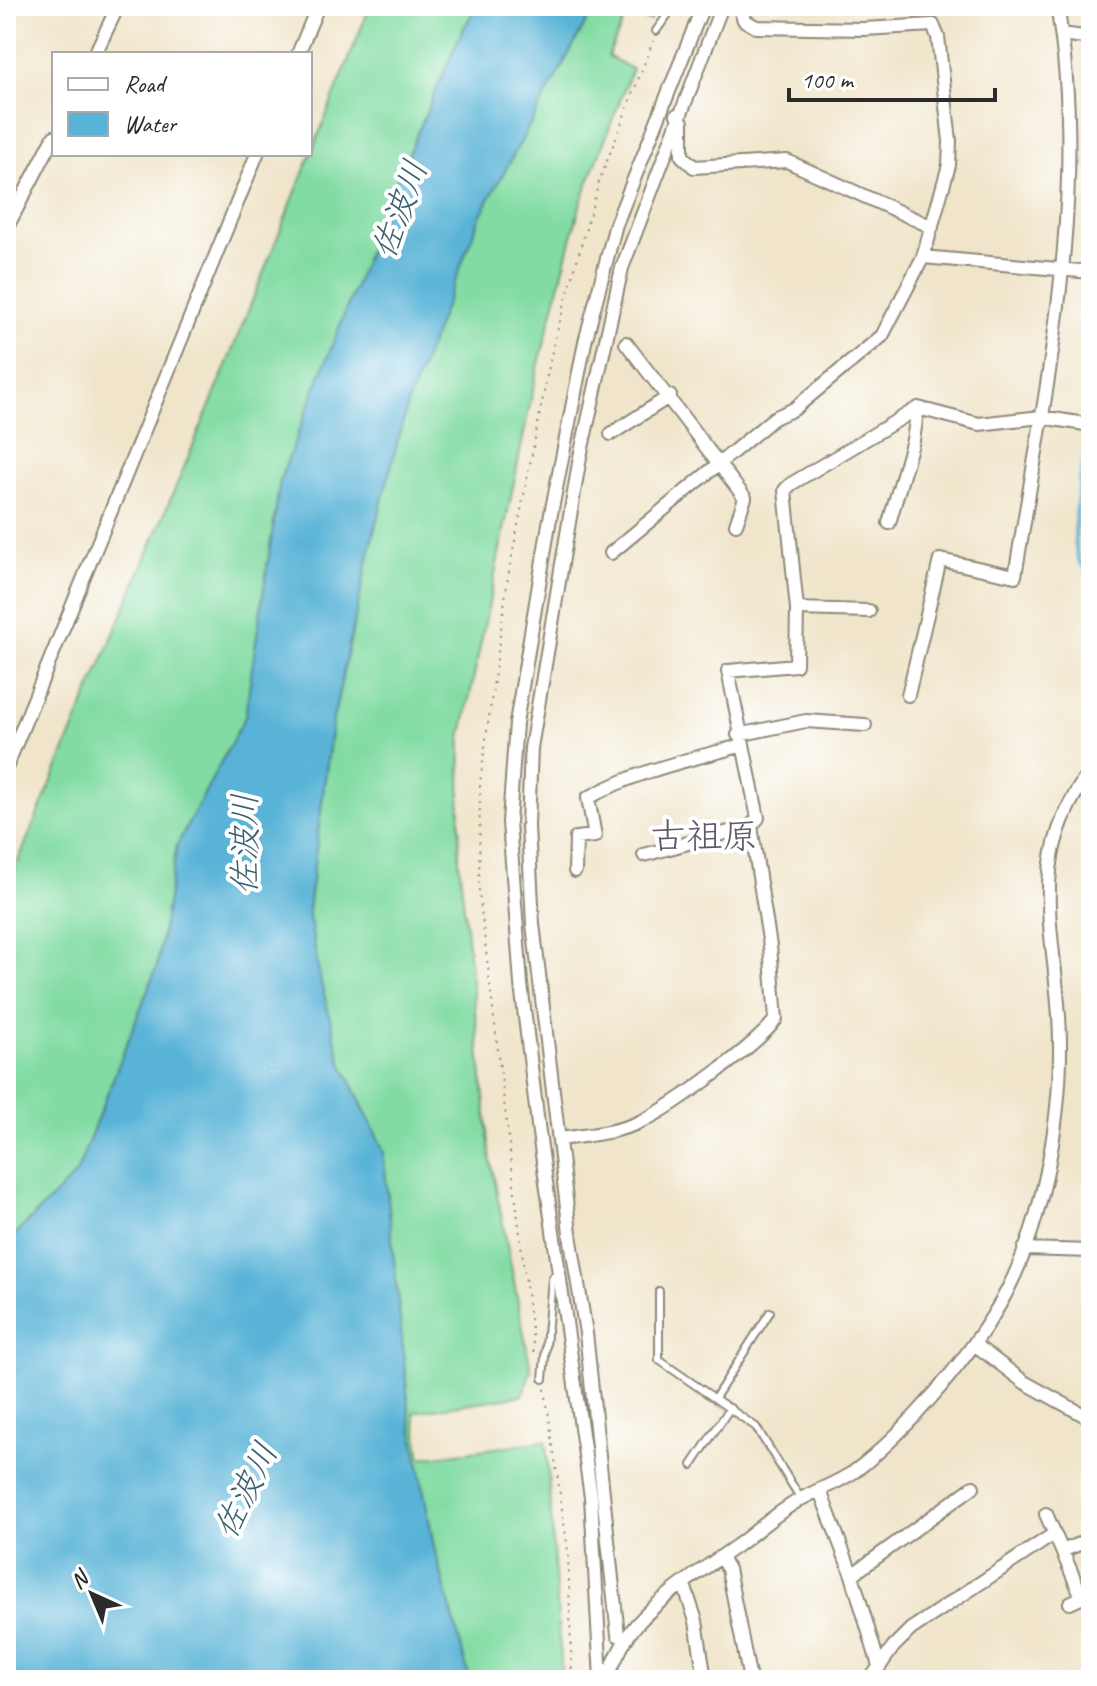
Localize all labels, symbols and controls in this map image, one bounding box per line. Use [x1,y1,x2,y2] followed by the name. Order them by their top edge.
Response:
[52,52,312,156] legend
[789,52,995,102] scale bar
[801,65,855,95] text: 100 m
[124,69,168,99] text: Road
[124,109,179,139] text: Water
[362,154,437,264] water label: 佐波川
[223,793,266,895] water label: 佐波川
[650,813,758,859] district label: 古祖原
[204,1435,287,1545] water label: 佐波川
[52,1554,132,1634] north arrow
[64,1563,96,1595] text: N

